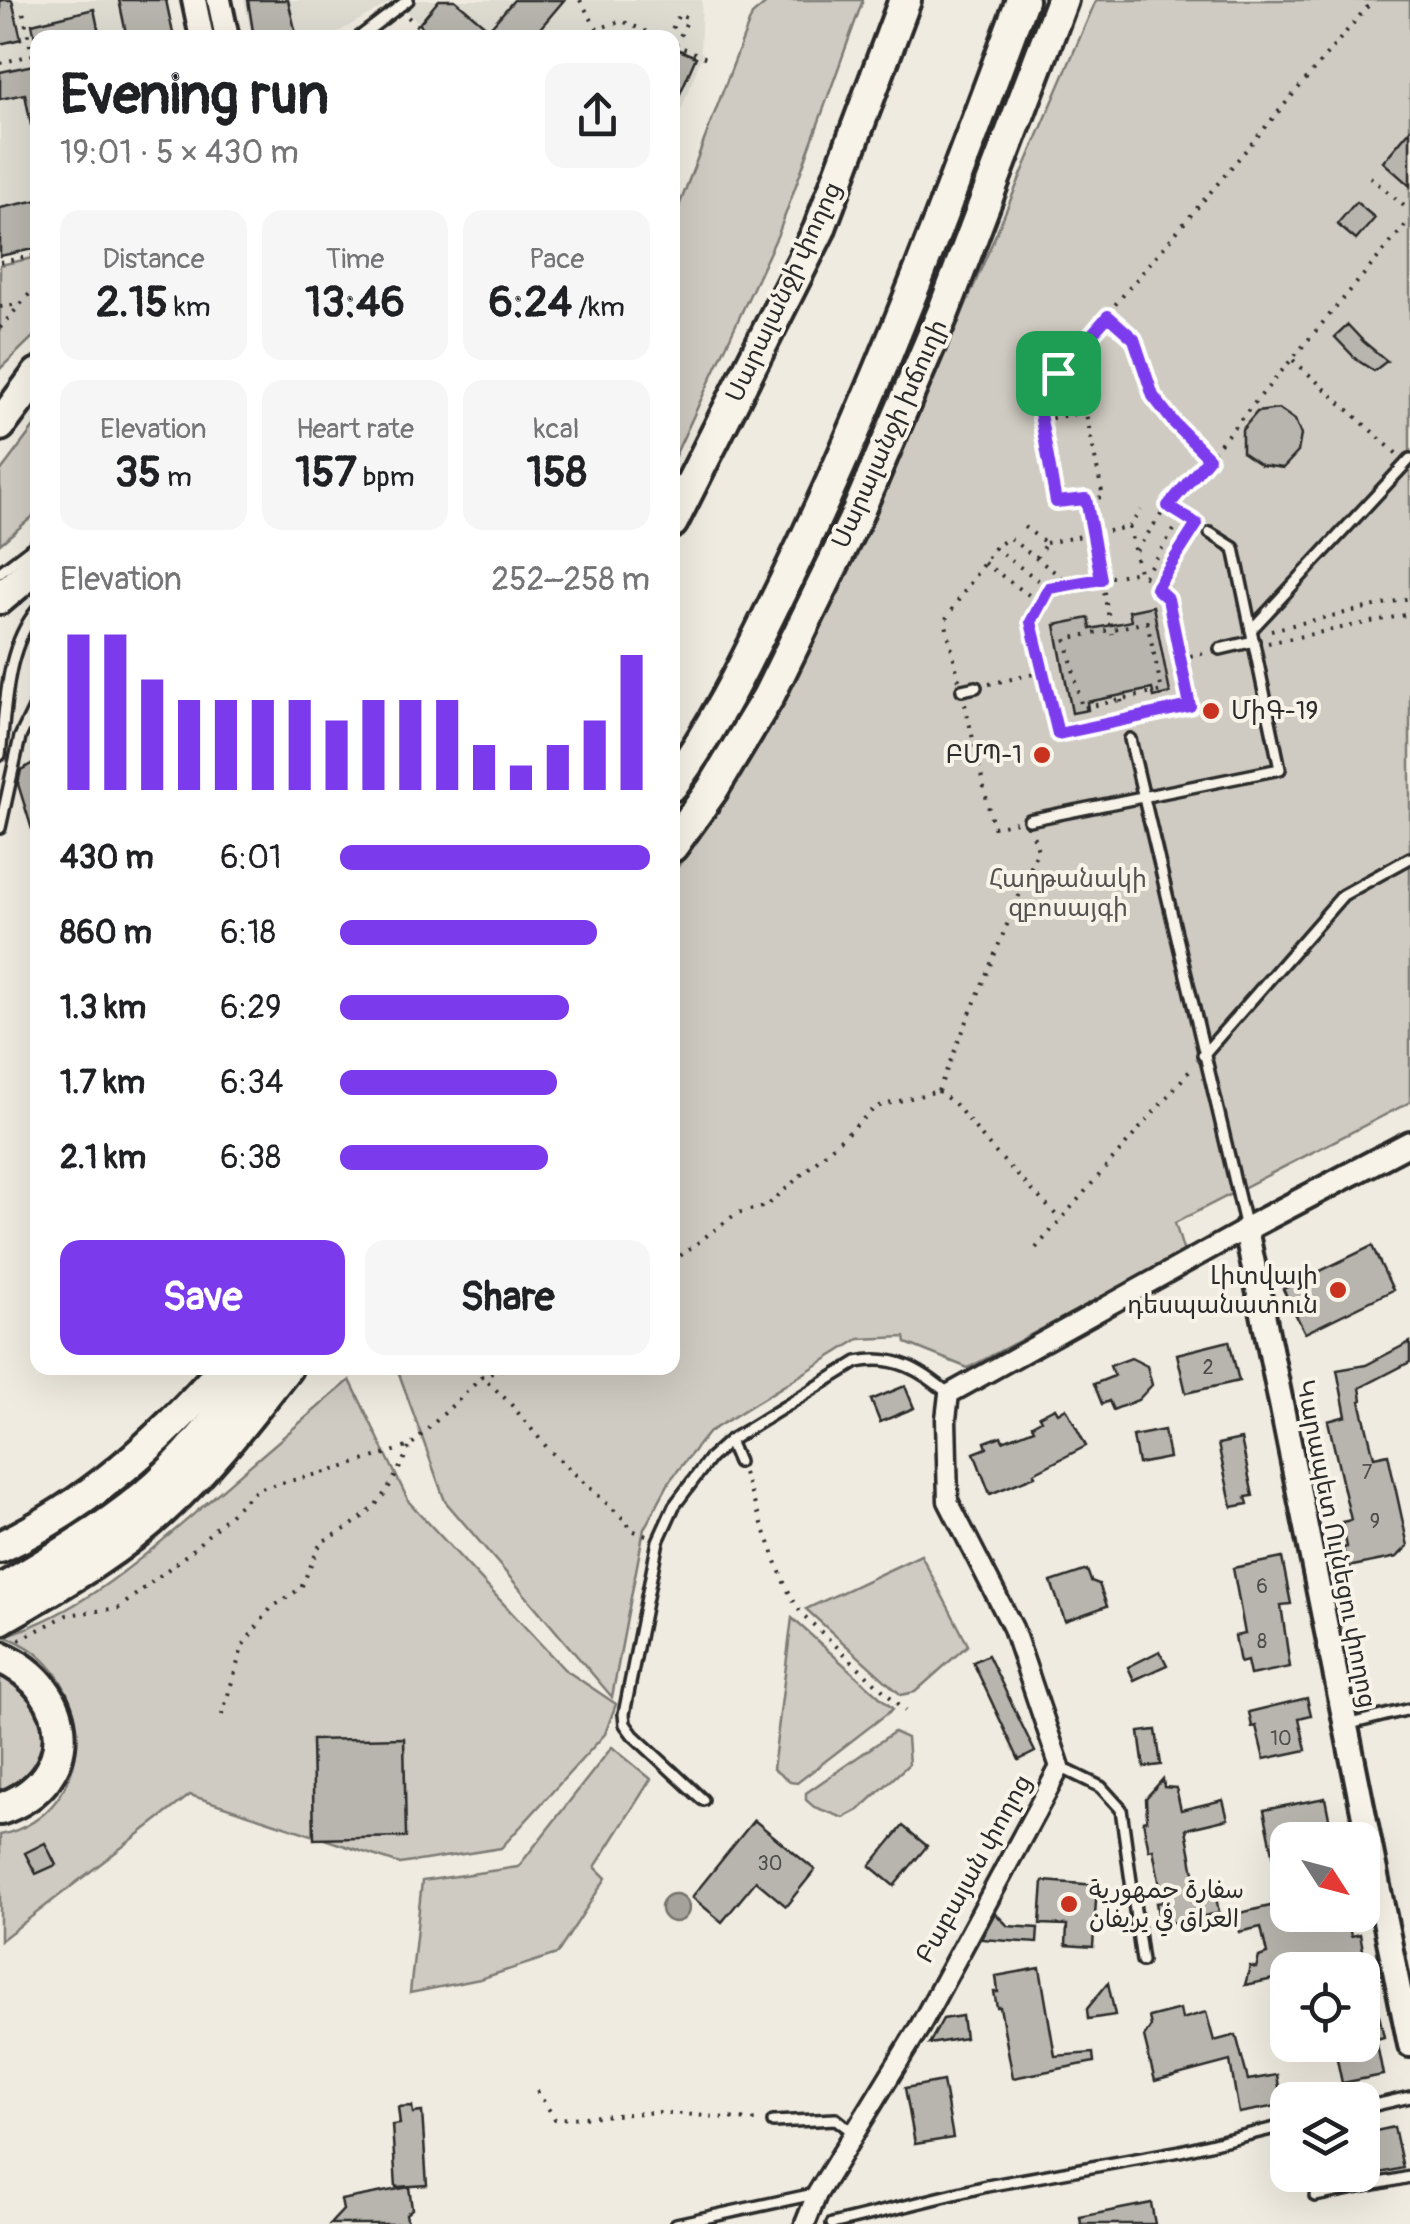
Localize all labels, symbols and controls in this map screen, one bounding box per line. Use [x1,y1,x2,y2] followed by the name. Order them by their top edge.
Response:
[60,61,329,130] text: Evening run
[545,63,650,168] button: share
[60,133,299,173] text: 19:01 · 5 × 430 m
[719,177,849,407] street label: Սարալանջի փողոց
[102,242,205,277] text: Distance
[326,242,384,277] text: Time
[529,242,584,277] text: Pace
[96,277,168,329] text: 2.15
[305,277,405,329] text: 13:46
[489,277,572,329] text: 6:24
[168,290,211,325] text: km
[572,290,625,325] text: /km
[826,315,954,553] street label: Սարալանջի խճուղի
[1016,331,1101,416] pin
[1031,346,1086,401] icon: arrive
[100,412,207,447] text: Elevation
[296,412,414,447] text: Heart rate
[534,412,579,447] text: kcal
[115,447,161,499] text: 35
[295,447,357,499] text: 157
[526,447,587,499] text: 158
[161,460,192,495] text: m
[357,460,415,495] text: bpm
[60,560,182,600] text: Elevation
[491,560,650,600] text: 252–258 m
[1231,696,1318,727] place label: ՄիԳ-19
[1200,700,1222,722] marker: ՄիԳ-19
[945,740,1022,771] place label: ԲՄՊ-1
[1031,744,1053,766] marker: ԲՄՊ-1
[60,838,154,878] text: 430 m
[220,838,282,878] text: 6:01
[989,864,1147,924] park label: Հաղթանակի զբոսայգի
[60,913,152,953] text: 860 m
[220,913,276,953] text: 6:18
[60,988,146,1028] text: 1.3 km
[220,988,282,1028] text: 6:29
[60,1063,145,1103] text: 1.7 km
[220,1063,284,1103] text: 6:34
[60,1138,146,1178] text: 2.1 km
[220,1138,281,1178] text: 6:38
[60,1240,345,1355] button: Save
[365,1240,650,1355] button: Share
[1127,1261,1318,1321] place label: Լիտվայի դեսպանատուն
[1327,1279,1349,1301] marker: Լիտվայի դեսպանատուն
[1202,1355,1214,1380] house number: 2
[1289,1377,1383,1711] street label: Կարապետ Ուլնեցու փողոց
[1362,1460,1373,1485] house number: 7
[1370,1509,1380,1534] house number: 9
[1256,1574,1268,1599] house number: 6
[1257,1629,1267,1654] house number: 8
[1270,1726,1292,1751] house number: 10
[909,1769,1039,1969] street label: Բաբայան փողոց
[1270,1822,1380,1932] north arrow
[1270,1822,1380,2192] map controls
[758,1851,782,1876] house number: 30
[1089,1875,1244,1937] place label: سفارة جمهورية العراق في يريفان
[1058,1893,1080,1915] marker: سفارة جمهورية العراق في يريفان
[1270,1952,1380,2062] button: locate
[1270,2082,1380,2192] button: layers

